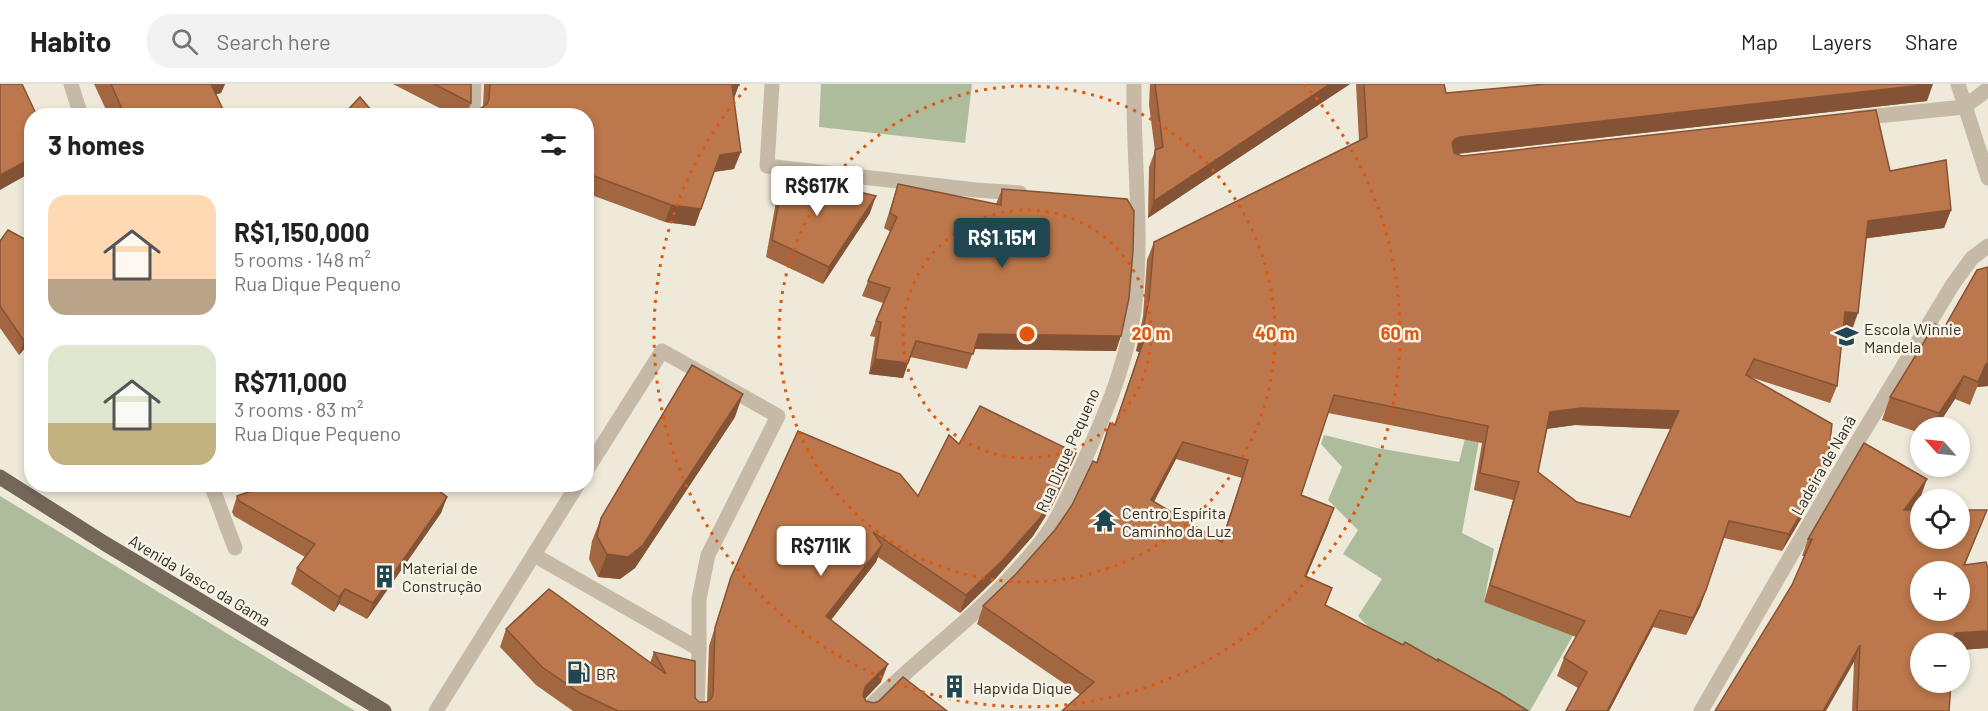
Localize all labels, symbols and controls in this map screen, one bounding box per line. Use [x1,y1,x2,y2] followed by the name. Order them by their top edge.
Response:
[147,14,567,68] search box
[30,24,111,58] text: Habito
[168,25,201,58] icon: search
[216,28,331,54] text: Search here
[1741,29,1778,54] text: Map
[1811,29,1872,54] text: Layers
[1905,29,1958,54] text: Share
[537,128,570,161] icon: filters
[48,129,145,160] text: 3 homes
[768,166,866,217] pin: R$617K
[785,173,849,197] text: R$617K
[234,216,370,247] text: R$1,150,000
[947,218,1057,269] pin: R$1.15M
[96,219,168,291] icon: home
[968,225,1036,249] text: R$1.15M
[234,247,371,271] text: 5 rooms · 148 m²
[234,271,401,295] text: Rua Dique Pequeno
[1864,319,1961,356] place label: Escola Winnie Mandela
[1132,322,1170,344] text: 20 m
[1255,322,1295,344] text: 40 m
[1381,322,1419,344] text: 60 m
[1017,324,1037,344] centre of rings
[1833,324,1859,350] school or university icon: Escola Winnie Mandela
[234,366,347,397] text: R$711,000
[96,369,168,441] icon: home
[1031,385,1103,515] street label: Rua Dique Pequeno
[234,397,363,421] text: 3 rooms · 83 m²
[1787,412,1859,518] street label: Ladeira de Nanã
[1910,417,1970,477] north arrow
[1910,417,1970,693] map controls
[234,421,401,445] text: Rua Dique Pequeno
[1910,489,1970,549] button: locate
[1122,503,1231,540] place label: Centro Espírita Caminho da Luz
[1091,508,1117,534] temple icon: Centro Espírita Caminho da Luz
[772,526,870,577] pin: R$711K
[126,530,274,630] street label: Avenida Vasco da Gama
[791,533,851,557] text: R$711K
[402,558,482,595] place label: Material de Construção
[1910,561,1970,621] button: +
[371,563,397,589] building icon: Material de Construção
[1910,633,1970,693] button: −
[565,660,591,686] fuel station icon: BR
[596,664,616,683] place label: BR
[942,674,968,700] building icon: Hapvida Dique
[973,678,1072,697] place label: Hapvida Dique

